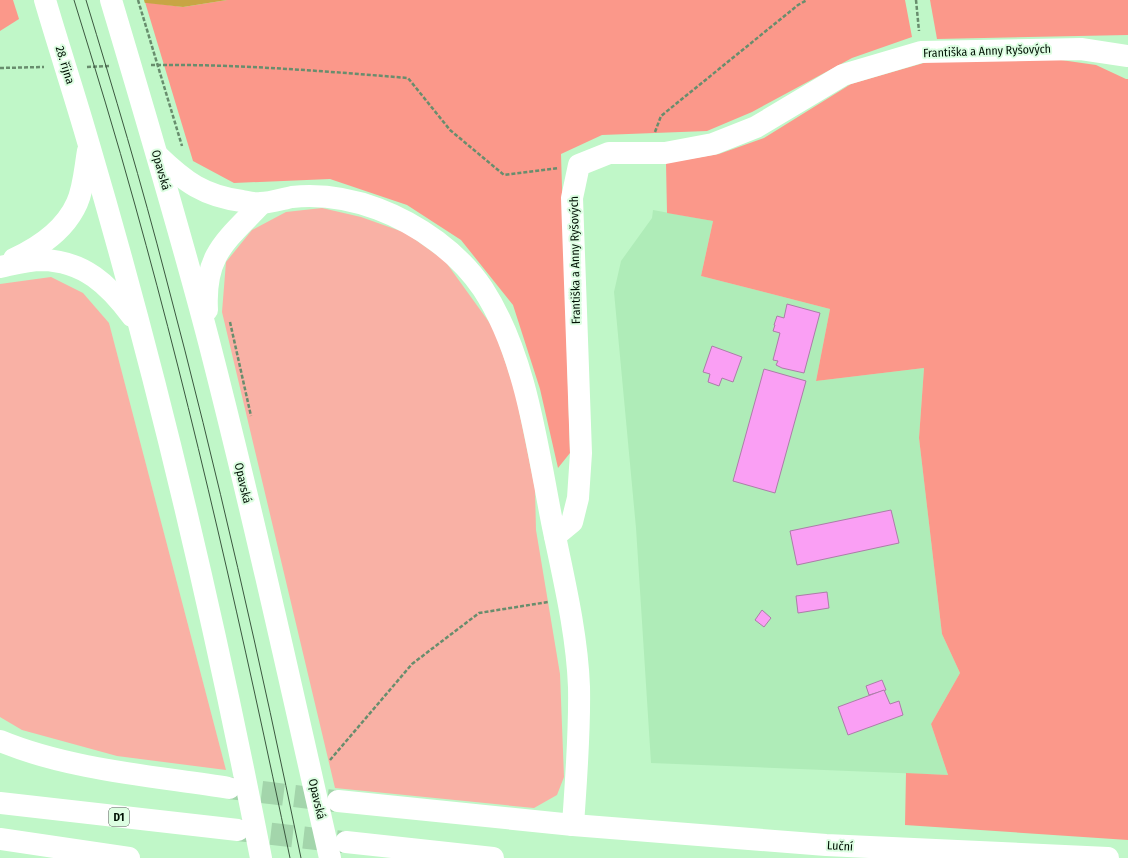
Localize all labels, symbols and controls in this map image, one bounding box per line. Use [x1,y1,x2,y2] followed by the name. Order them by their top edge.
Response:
[923,42,1051,60] street label: Františka a Anny Ryšových
[53,44,77,86] street label: 28. října
[149,148,173,192] street label: Opavská
[567,196,583,324] street label: Františka a Anny Ryšových
[232,461,254,505] street label: Opavská
[306,777,328,821] street label: Opavská
[109,808,129,826] road number: D1
[827,838,853,854] street label: Luční

